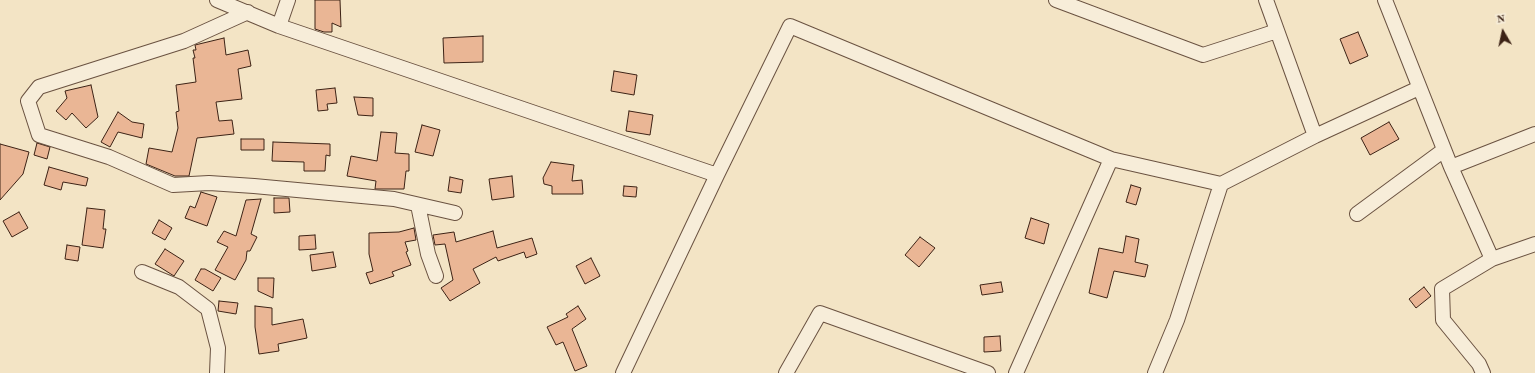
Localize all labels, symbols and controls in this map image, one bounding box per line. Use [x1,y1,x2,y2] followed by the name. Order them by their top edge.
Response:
[1483,12,1523,52] north arrow
[1496,14,1506,26] text: N

